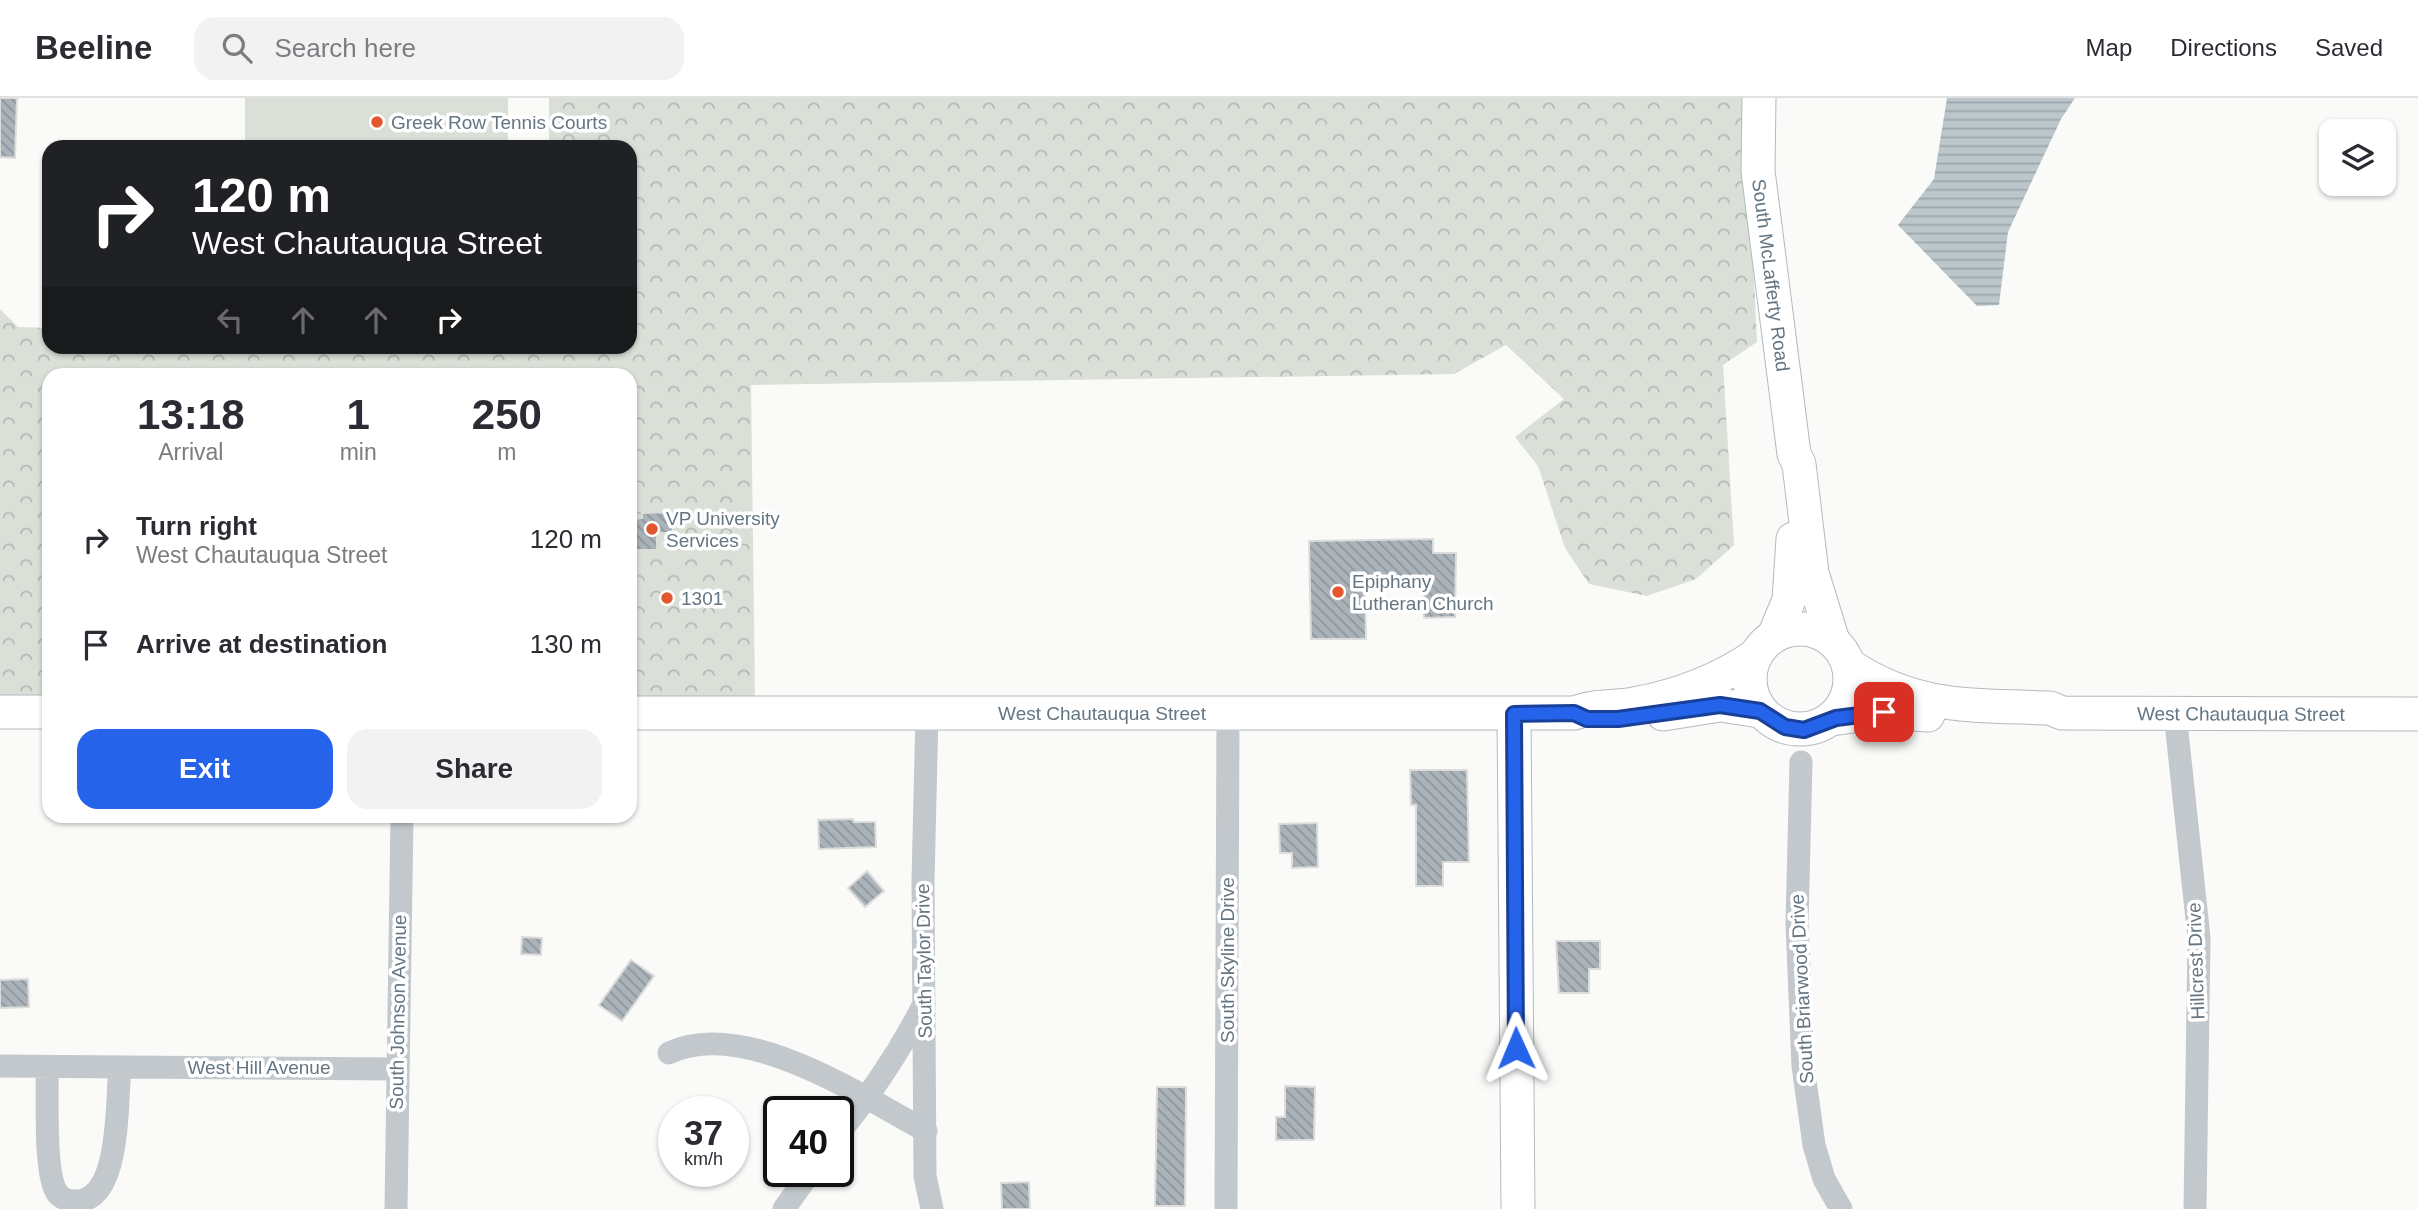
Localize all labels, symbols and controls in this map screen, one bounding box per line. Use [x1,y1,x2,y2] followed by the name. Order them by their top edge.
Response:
[194,17,684,80] search box
[35,29,152,66] text: Beeline
[218,29,256,67] icon: search
[274,33,416,63] text: Search here
[2086,34,2132,61] text: Map
[2170,34,2277,61] text: Directions
[2315,34,2383,61] text: Saved
[391,112,607,133] place label: Greek Row Tennis Courts
[369,114,385,130] marker: Greek Row Tennis Courts
[2319,119,2396,196] map controls
[2319,119,2396,196] button: layers
[77,168,168,259] icon: right
[192,168,331,222] text: 120 m
[1749,178,1794,373] street label: South McLafferty Road
[192,225,542,261] text: West Chautauqua Street
[211,301,249,339] icon: left
[284,301,322,339] icon: ahead
[357,301,395,339] icon: ahead
[430,301,468,339] icon: right
[137,391,245,438] text: 13:18
[346,391,370,438] text: 1
[472,391,542,438] text: 250
[158,439,223,465] text: Arrival
[340,439,377,465] text: min
[497,439,516,465] text: m
[666,508,780,551] place label: VP University Services
[136,511,257,541] text: Turn right
[77,521,115,559] icon: right
[644,521,660,537] marker: VP University Services
[530,524,602,554] text: 120 m
[136,542,387,568] text: West Chautauqua Street
[1352,571,1494,614] place label: Epiphany Lutheran Church
[1330,584,1346,600] marker: Epiphany Lutheran Church
[681,588,723,609] place label: 1301
[659,590,675,606] marker: 1301
[77,626,115,664] icon: arrive
[136,629,387,659] text: Arrive at destination
[530,629,602,659] text: 130 m
[1854,682,1914,742] pin
[1865,693,1903,731] icon: arrive
[998,703,1207,724] street label: West Chautauqua Street
[2137,703,2346,724] street label: West Chautauqua Street
[77,729,333,809] button: Exit
[347,729,602,809] button: Share
[1217,877,1238,1043] street label: South Skyline Drive
[912,883,936,1039] street label: South Taylor Drive
[1787,894,1817,1084] street label: South Briarwood Drive
[2183,902,2209,1020] street label: Hillcrest Drive
[386,914,410,1110] street label: South Johnson Avenue
[1479,1011,1553,1085] position arrow
[188,1057,330,1078] street label: West Hill Avenue
[763,1096,854,1187] speed limit sign: 40
[684,1113,723,1152] text: 37
[684,1149,723,1169] text: km/h

